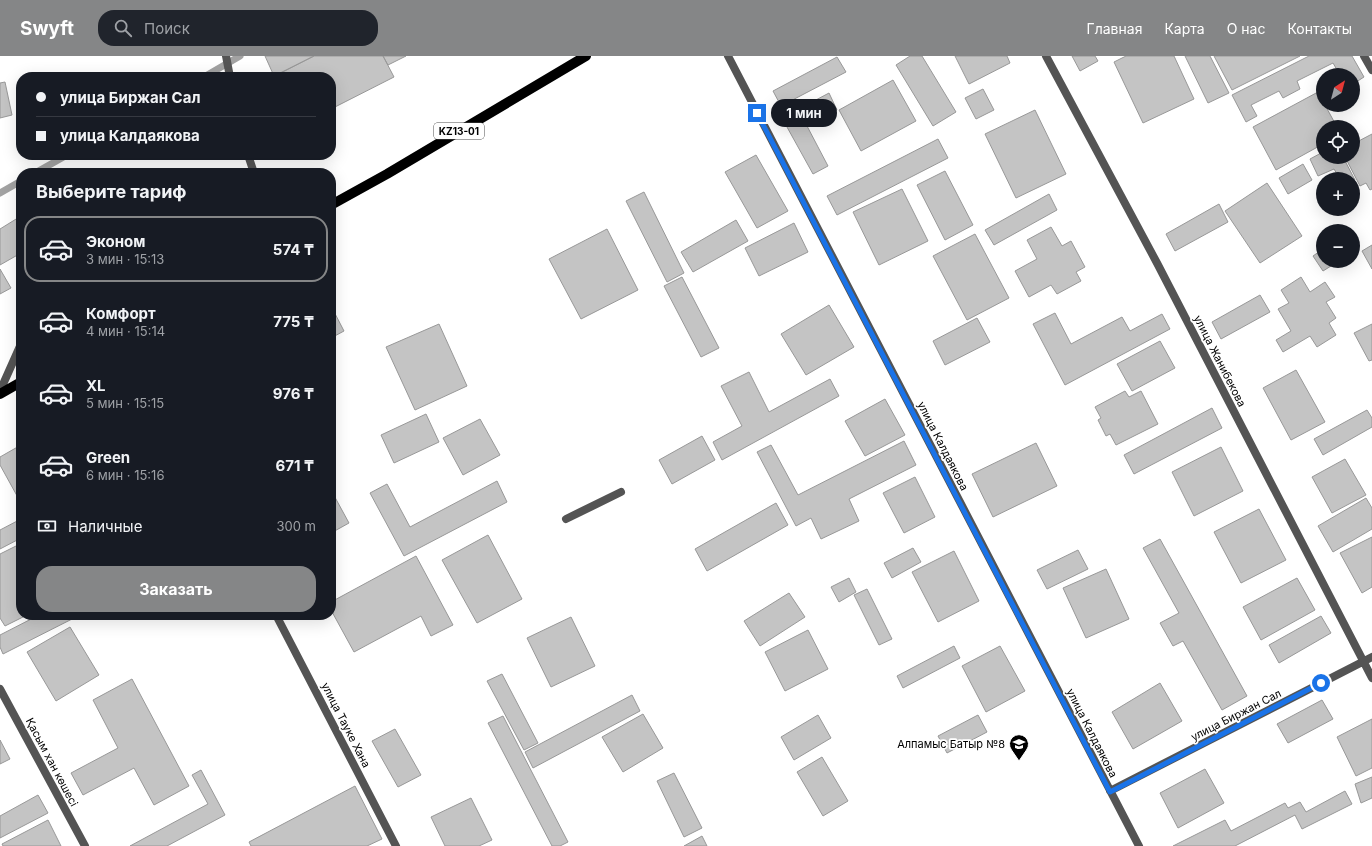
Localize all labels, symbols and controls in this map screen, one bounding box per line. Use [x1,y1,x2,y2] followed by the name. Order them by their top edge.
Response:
[98,10,378,46] search box
[20,17,74,40] text: Swyft
[112,17,134,39] icon: search
[144,19,190,38] text: Поиск
[1087,20,1142,37] text: Главная
[1164,20,1205,37] text: Карта
[1227,20,1265,37] text: О нас
[1287,20,1352,37] text: Контакты
[1316,68,1360,112] north arrow
[1316,68,1360,268] map controls
[60,88,200,107] text: улица Биржан Сал
[771,99,837,127] callout: 1 мин
[748,104,766,122] route end
[786,105,822,121] text: 1 мин
[1316,120,1360,164] button: locate
[434,123,484,139] road number: KZ13-01
[60,126,200,145] text: улица Калдаякова
[1316,172,1360,216] button: +
[36,181,187,202] text: Выберите тариф
[1316,224,1360,268] button: −
[38,231,74,267] icon: car
[86,232,145,251] text: Эконом
[273,240,314,259] text: 574 ₸
[86,251,164,267] text: 3 мин · 15:13
[38,303,74,339] icon: car
[86,304,156,323] text: Комфорт
[273,312,314,331] text: 775 ₸
[1191,313,1249,409] street label: улица Жанибекова
[86,323,165,339] text: 4 мин · 15:14
[38,375,74,411] icon: car
[86,376,106,395] text: XL
[273,384,314,403] text: 976 ₸
[86,395,164,411] text: 5 мин · 15:15
[914,399,972,493] street label: улица Калдаякова
[38,447,74,483] icon: car
[86,448,130,467] text: Green
[275,456,314,475] text: 671 ₸
[86,467,164,483] text: 6 мин · 15:16
[36,515,58,537] icon: cash
[68,517,142,536] text: Наличные
[277,518,316,534] text: 300 m
[36,566,316,612] button: Заказать
[1312,674,1330,692] route start
[318,680,374,770] street label: улица Тауке Хана
[1063,686,1121,780] street label: улица Калдаякова
[1188,686,1284,744] street label: улица Биржан Сал
[23,715,81,809] street label: Қасым хан көшесі
[1008,733,1030,761] school or university icon: Алпамыс Батыр №8
[897,737,1005,751] place label: Алпамыс Батыр №8

